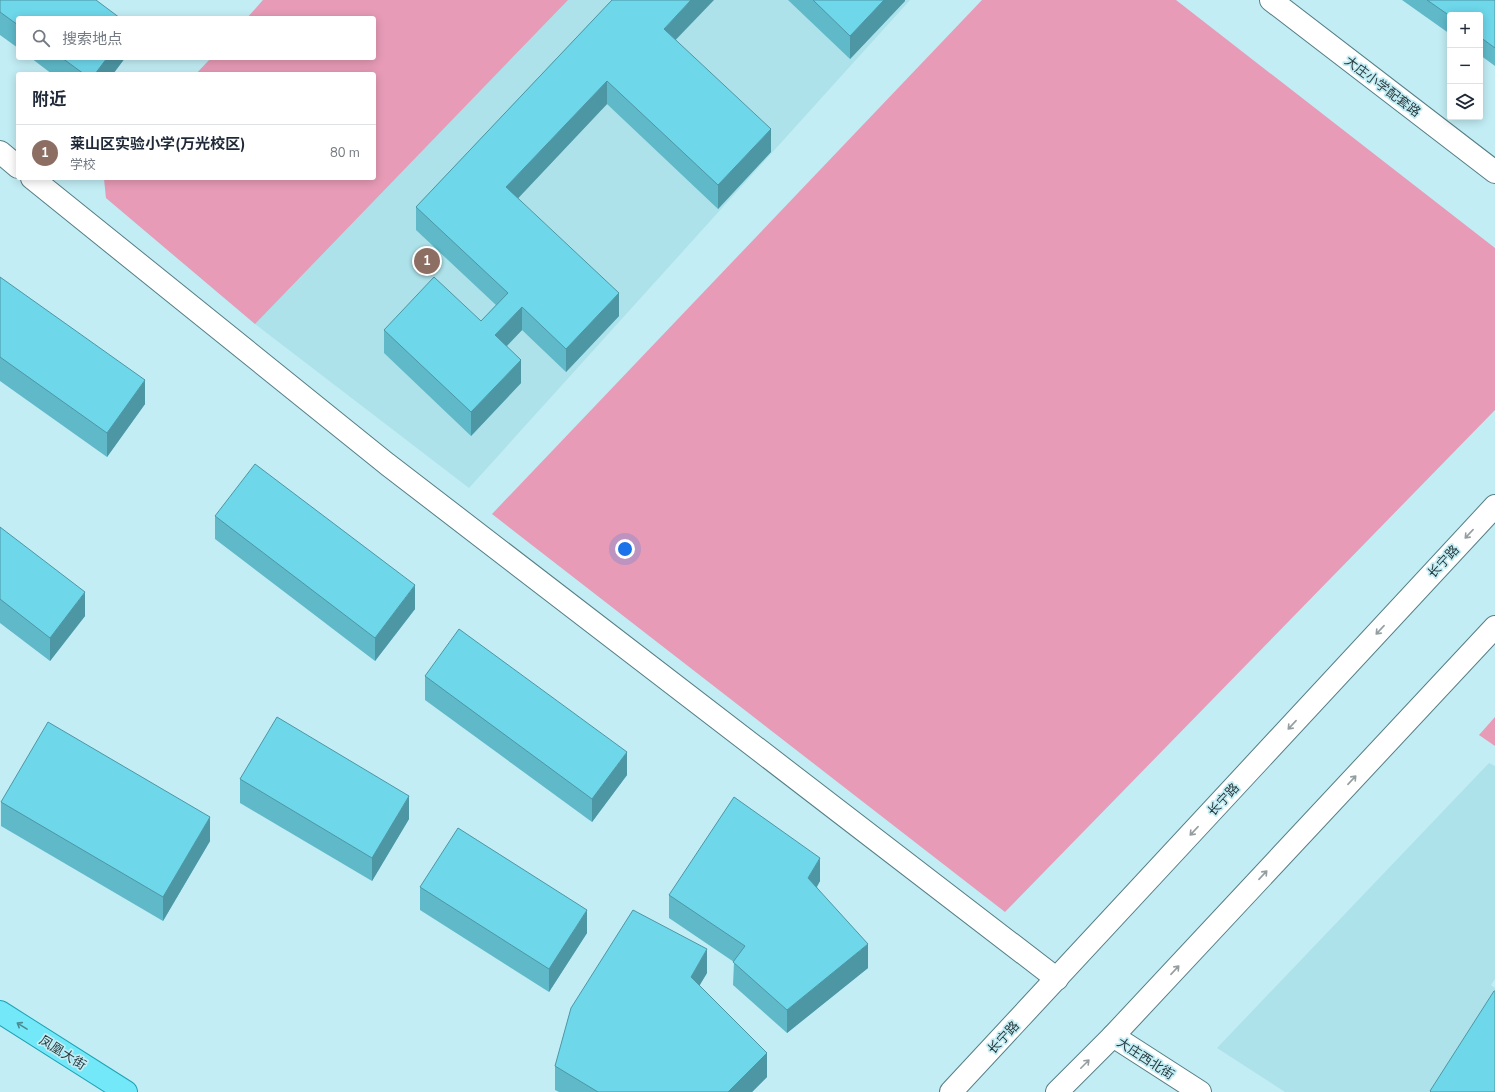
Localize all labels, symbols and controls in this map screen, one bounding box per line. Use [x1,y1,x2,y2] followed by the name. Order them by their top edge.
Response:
[1447,12,1483,120] map controls
[1447,12,1483,48] button: +
[16,16,376,60] search box
[30,27,52,49] icon: search
[62,29,122,49] text: 搜索地点
[1447,48,1483,84] button: −
[1341,52,1424,121] street label: 大庄小学配套路
[1447,84,1483,120] button: layers
[32,88,66,111] text: 附近
[70,134,246,154] text: 莱山区实验小学(万光校区)
[41,144,49,162] text: 1
[330,144,360,162] text: 80 m
[70,156,96,174] text: 学校
[414,246,440,276] pin: 1
[1464,529,1473,539] one-way arrow
[615,539,635,559] your location
[1424,541,1464,582] street label: 长宁路
[1376,624,1385,634] one-way arrow
[1287,720,1297,730] one-way arrow
[1347,775,1357,785] one-way arrow
[1204,779,1244,820] street label: 长宁路
[1190,825,1199,835] one-way arrow
[1259,870,1268,880] one-way arrow
[1170,965,1179,975] one-way arrow
[984,1017,1024,1058] street label: 长宁路
[17,1022,28,1030] one-way arrow
[36,1031,89,1074] street label: 凤凰大街
[1113,1034,1178,1084] street label: 大庄西北街
[1080,1059,1090,1069] one-way arrow

